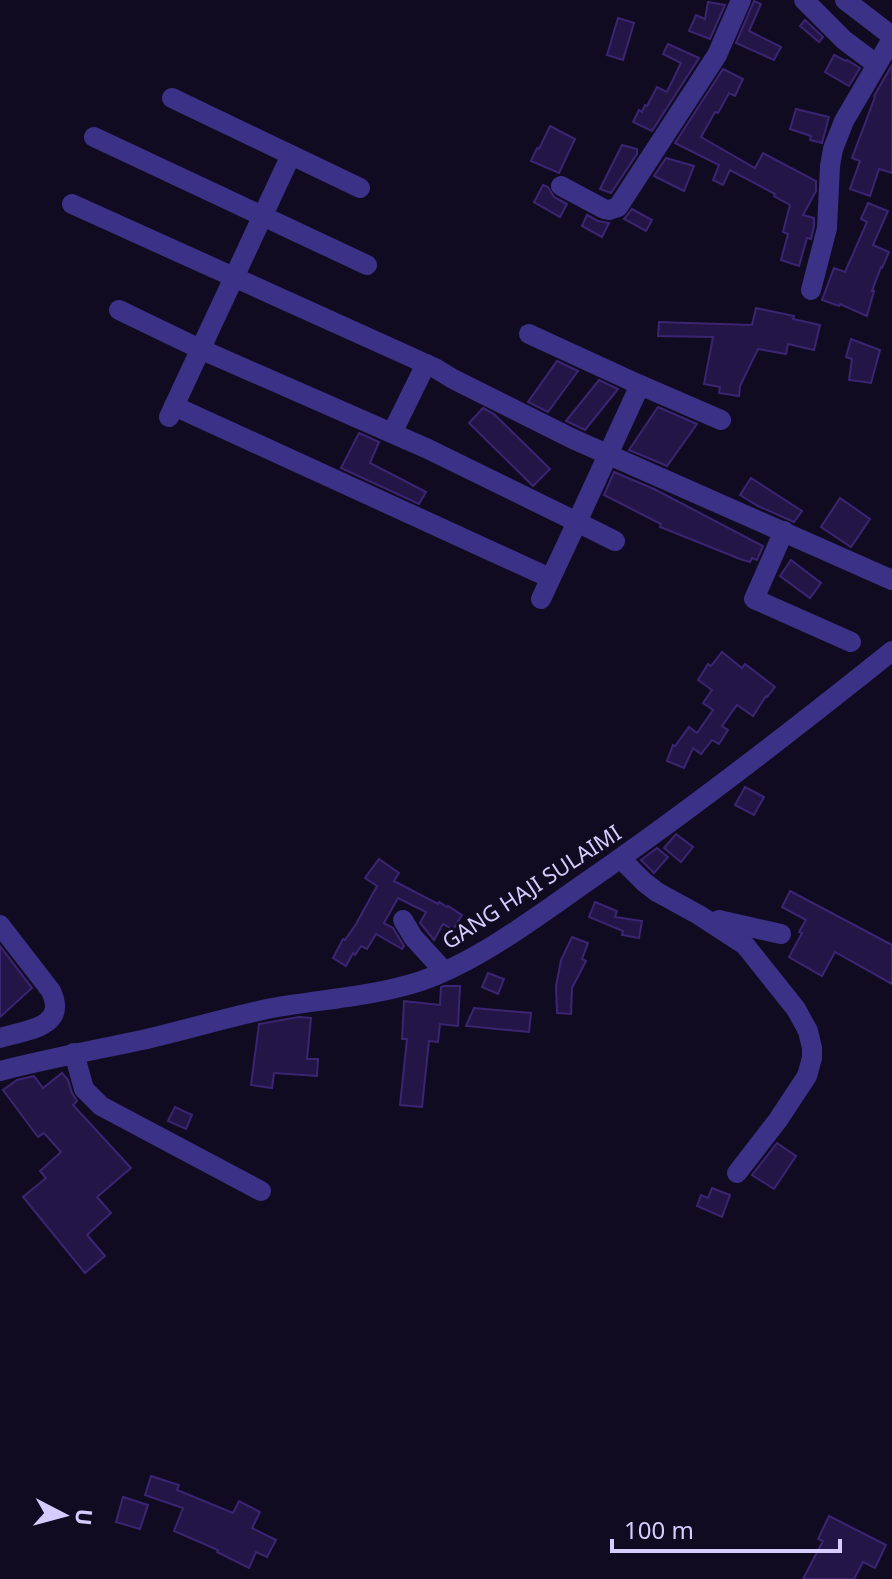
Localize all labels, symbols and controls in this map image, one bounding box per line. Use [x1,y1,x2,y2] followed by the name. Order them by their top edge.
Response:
[436,817,626,955] street label: GANG HAJI SULAIMI
[24,1475,104,1555] north arrow
[612,1503,840,1553] scale bar
[69,1507,101,1527] text: U
[624,1513,694,1546] text: 100 m

